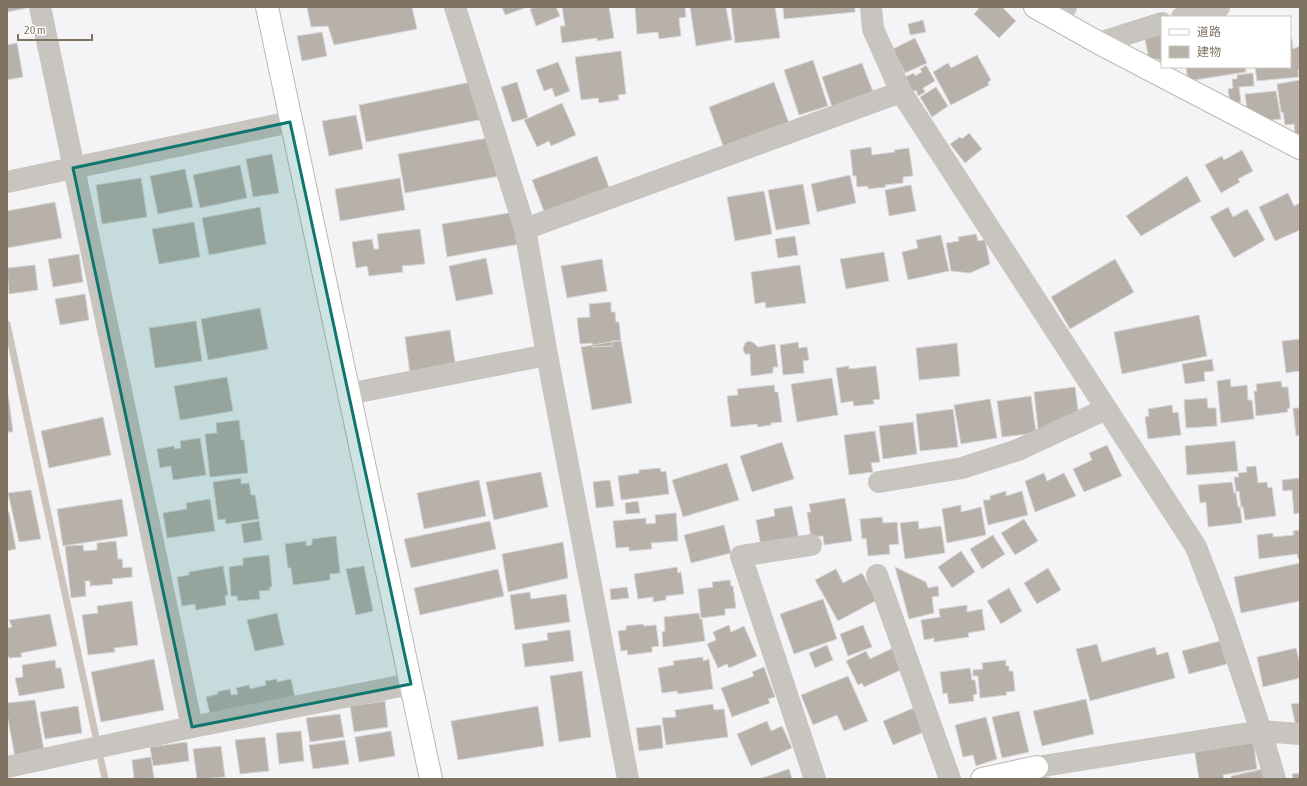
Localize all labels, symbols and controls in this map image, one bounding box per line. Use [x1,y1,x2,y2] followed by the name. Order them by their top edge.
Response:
[18,16,92,42] scale bar
[1161,16,1291,68] legend
[24,23,46,37] text: 20 m
[1197,25,1221,39] text: 道路
[1197,45,1221,59] text: 建物

